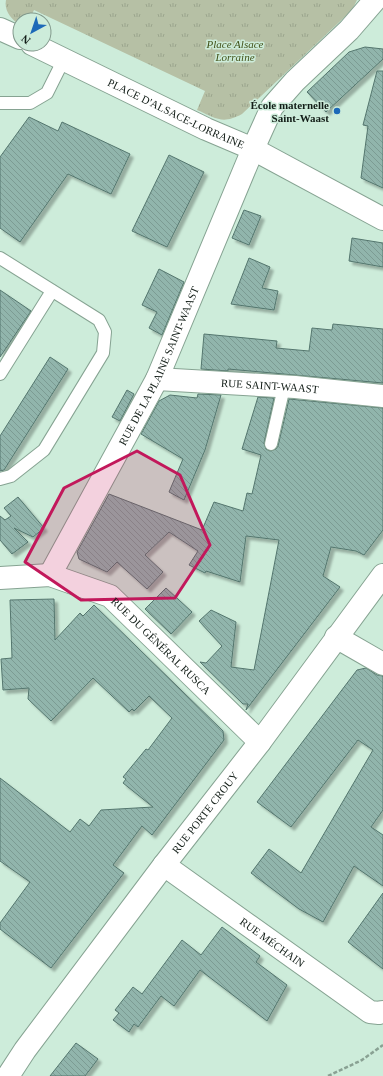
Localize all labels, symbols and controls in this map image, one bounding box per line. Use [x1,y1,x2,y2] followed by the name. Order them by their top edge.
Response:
[12,12,52,52] north arrow
[19,32,32,47] text: N
[206,38,264,63] park label: Place Alsace Lorraine
[106,76,247,151] street label: PLACE D'ALSACE-LORRAINE
[251,99,329,124] place label: École maternelle Saint-Waast
[332,106,342,116] marker: École maternelle Saint-Waast
[116,284,201,447] street label: RUE DE LA PLAINE SAINT-WAAST
[221,377,319,395] street label: RUE SAINT-WAAST
[109,595,213,697] street label: RUE DU GÉNÉRAL RUSCA
[169,769,241,856] street label: RUE PORTE CROUY
[238,915,307,969] street label: RUE MÉCHAIN

